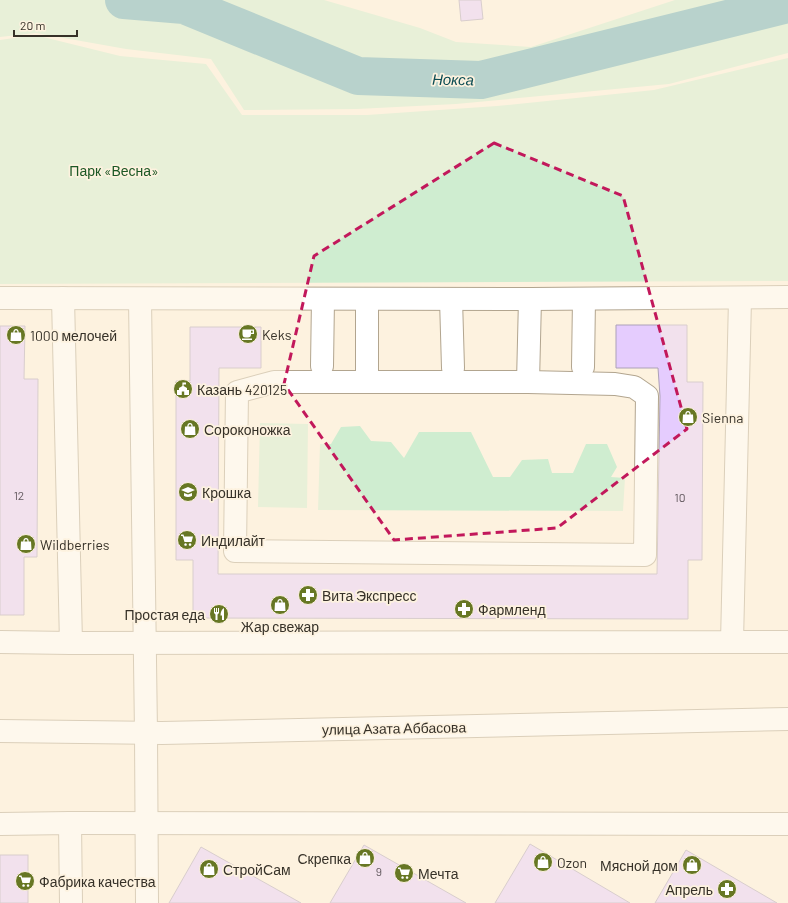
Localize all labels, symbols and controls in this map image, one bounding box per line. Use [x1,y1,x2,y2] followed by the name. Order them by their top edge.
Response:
[14,12,77,38] scale bar
[20,18,46,32] text: 20 m
[432,70,474,88] water label: Нокса
[69,162,159,179] park label: Парк «Весна»
[237,323,259,345] cafe icon: Keks
[5,324,27,346] shop icon: 1000 мелочей
[262,326,292,343] place label: Keks
[30,327,117,344] place label: 1000 мелочей
[172,378,194,400] public building icon: Казань 420125
[197,381,287,398] place label: Казань 420125
[677,406,699,428] shop icon: Sienna
[702,409,743,426] place label: Sienna
[179,418,201,440] shop icon: Сороконожка
[204,421,291,438] place label: Сороконожка
[177,481,199,503] school or university icon: Крошка
[202,484,251,501] place label: Крошка
[14,488,24,502] house number: 12
[675,490,685,504] house number: 10
[176,529,198,551] supermarket icon: Индилайт
[201,532,266,549] place label: Индилайт
[15,533,37,555] shop icon: Wildberries
[40,536,110,553] place label: Wildberries
[297,584,319,606] pharmacy icon: Вита Экспресс
[322,587,417,604] place label: Вита Экспресс
[269,594,291,616] shop icon: Жар свежар
[453,598,475,620] pharmacy icon: Фармленд
[478,601,546,618] place label: Фармленд
[208,603,230,625] restaurant icon: Простая еда
[125,606,205,623] place label: Простая еда
[241,618,319,635] place label: Жар свежар
[322,718,466,738] street label: улица Азата Аббасова
[354,847,376,869] shop icon: Скрепка
[297,850,351,867] place label: Скрепка
[532,851,554,873] shop icon: Ozon
[557,854,587,871] place label: Ozon
[681,854,703,876] shop icon: Мясной дом
[600,857,678,874] place label: Мясной дом
[198,858,220,880] shop icon: СтройСам
[223,861,291,878] place label: СтройСам
[393,862,415,884] supermarket icon: Мечта
[376,864,382,878] house number: 9
[418,865,459,882] place label: Мечта
[14,870,36,892] supermarket icon: Фабрика качества
[39,873,156,890] place label: Фабрика качества
[716,878,738,900] pharmacy icon: Апрель
[666,881,713,898] place label: Апрель

